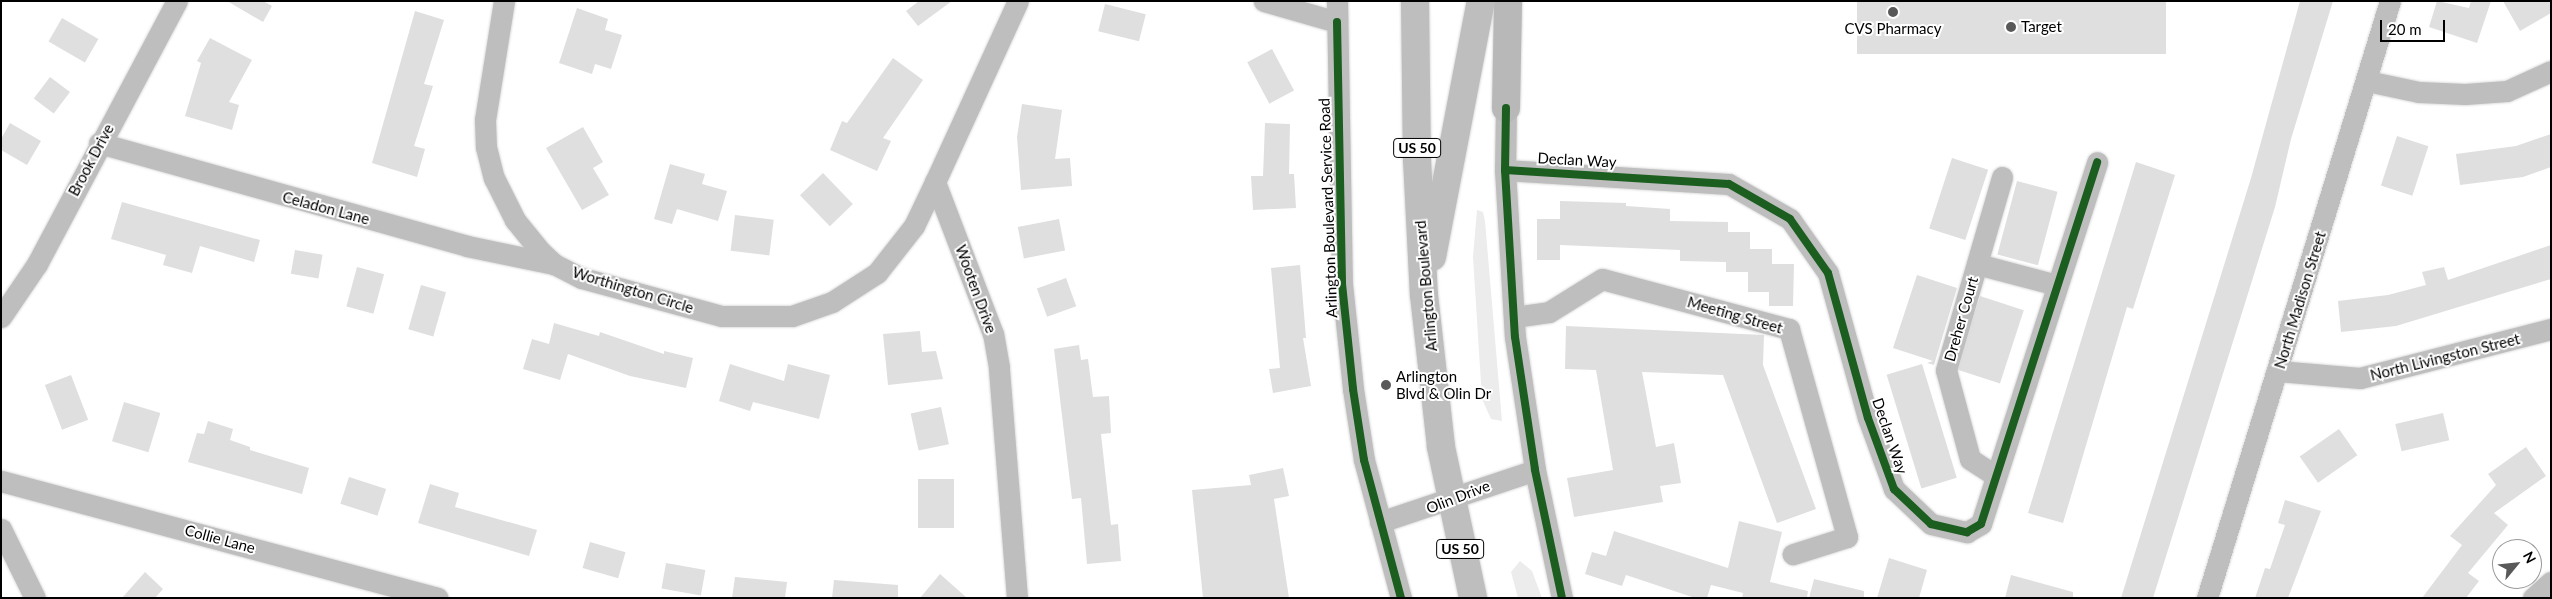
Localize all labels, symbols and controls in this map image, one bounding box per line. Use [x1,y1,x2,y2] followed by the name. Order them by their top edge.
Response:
[1887,6,1899,18] marker: CVS Pharmacy
[2382,10,2447,42] scale bar
[2021,18,2062,36] place label: Target
[1845,20,1941,38] place label: CVS Pharmacy
[2388,20,2422,38] text: 20 m
[2005,21,2017,33] marker: Target
[1315,98,1341,318] street label: Arlington Boulevard Service Road
[65,121,117,199] street label: Brook Drive
[1392,136,1442,160] road number: US 50
[1537,149,1617,171] street label: Declan Way
[281,188,371,228] street label: Celadon Lane
[1411,220,1441,352] street label: Arlington Boulevard
[2271,229,2329,371] street label: North Madison Street
[952,242,1000,336] street label: Wooten Drive
[570,263,696,317] street label: Worthington Circle
[1940,274,1982,364] street label: Dreher Court
[1685,293,1785,337] street label: Meeting Street
[2368,330,2522,384] street label: North Livingston Street
[1396,367,1491,402] place label: Arlington Blvd & Olin Dr
[1380,379,1392,391] marker: Arlington Blvd & Olin Dr
[1869,396,1911,476] street label: Declan Way
[1424,477,1492,517] street label: Olin Drive
[183,521,257,557] street label: Collie Lane
[1435,538,1485,560] road number: US 50
[2492,539,2542,589] north arrow
[2520,548,2540,566] text: N

